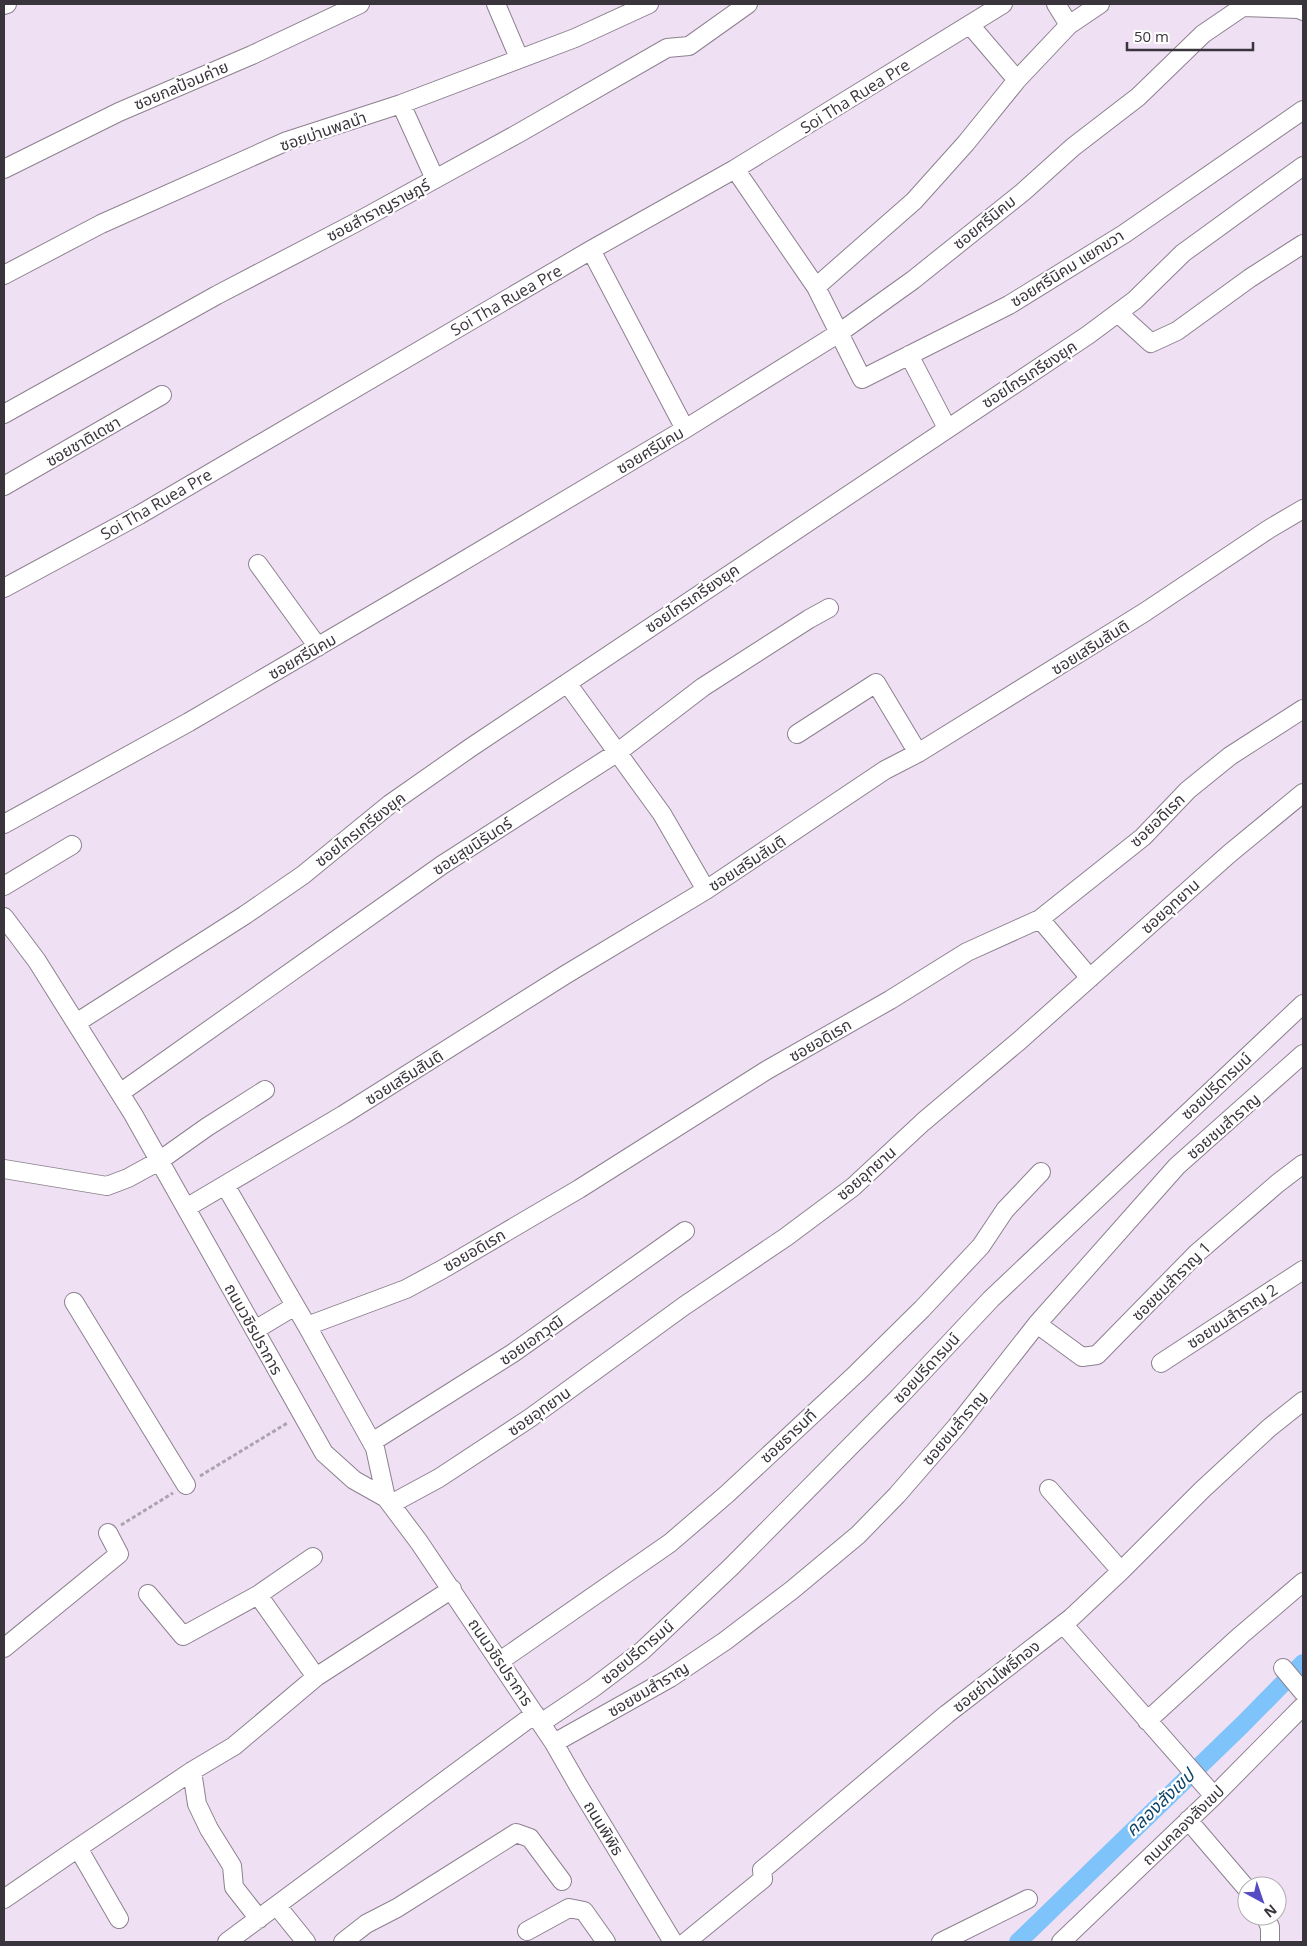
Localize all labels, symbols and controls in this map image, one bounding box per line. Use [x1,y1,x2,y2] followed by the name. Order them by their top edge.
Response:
[1127,20,1253,52] scale bar
[1134,26,1169,46] text: 50 m
[796,54,914,138] street label: Soi Tha Ruea Pre
[130,55,232,115] street label: ซอยกลป้อมค่าย
[277,106,369,156] street label: ซอยบ่านพลนำ
[322,173,434,246] street label: ซอยสำราญราษฎร์
[948,190,1020,254] street label: ซอยศรีนิคม
[1006,224,1128,312] street label: ซอยศรีนิคม แยกขวา
[446,259,566,341] street label: Soi Tha Ruea Pre
[977,335,1081,413] street label: ซอยไกรเกรียงยุค
[42,411,124,471] street label: ซอยชาติเดชา
[612,421,688,479] street label: ซอยศรีนิคม
[96,463,216,545] street label: Soi Tha Ruea Pre
[640,558,744,638] street label: ซอยไกรเกรียงยุค
[1047,614,1133,680] street label: ซอยเสริมสันติ
[264,628,340,684] street label: ซอยศรีนิคม
[310,787,410,871] street label: ซอยไกรเกรียงยุค
[1125,788,1189,852] street label: ซอยอดิเรก
[428,812,517,880] street label: ซอยสุขนิรันดร์
[704,830,790,896] street label: ซอยเสริมสันติ
[1136,874,1204,938] street label: ซอยอุทยาน
[785,1013,855,1067] street label: ซอยอดิเรก
[361,1044,447,1110] street label: ซอยเสริมสันติ
[1176,1048,1256,1124] street label: ซอยปรีดารมน์
[1182,1088,1264,1164] street label: ซอยชมสำราญ
[831,1141,901,1205] street label: ซอยอุทยาน
[439,1223,509,1277] street label: ซอยอดิเรก
[1126,1236,1216,1326] street label: ซอยชมสำราญ 1
[1182,1278,1282,1354] street label: ซอยชมสำราญ 2
[220,1279,288,1379] street label: ถนนวชิรปราการ
[495,1310,567,1370] street label: ซอยเอกวุฒิ
[888,1328,964,1408] street label: ซอยปรีดารมน์
[503,1381,575,1441] street label: ซอยอุทยาน
[916,1386,992,1470] street label: ซอยชมสำราญ
[755,1404,821,1468] street label: ซอยธารนที
[463,1614,539,1710] street label: ถนนวชิรปราการ
[596,1615,678,1689] street label: ซอยปรีดารมน์
[948,1635,1044,1717] street label: ซอยย่านโพธิ์ทอง
[603,1656,693,1722] street label: ซอยชมสำราญ
[1120,1762,1200,1841] water label: คลองสังเขป
[1137,1780,1229,1870] street label: ถนนคลองสังเขป
[579,1797,629,1859] street label: ถนนพิพิธ
[1237,1876,1287,1926] north arrow
[1260,1900,1281,1922] text: N

